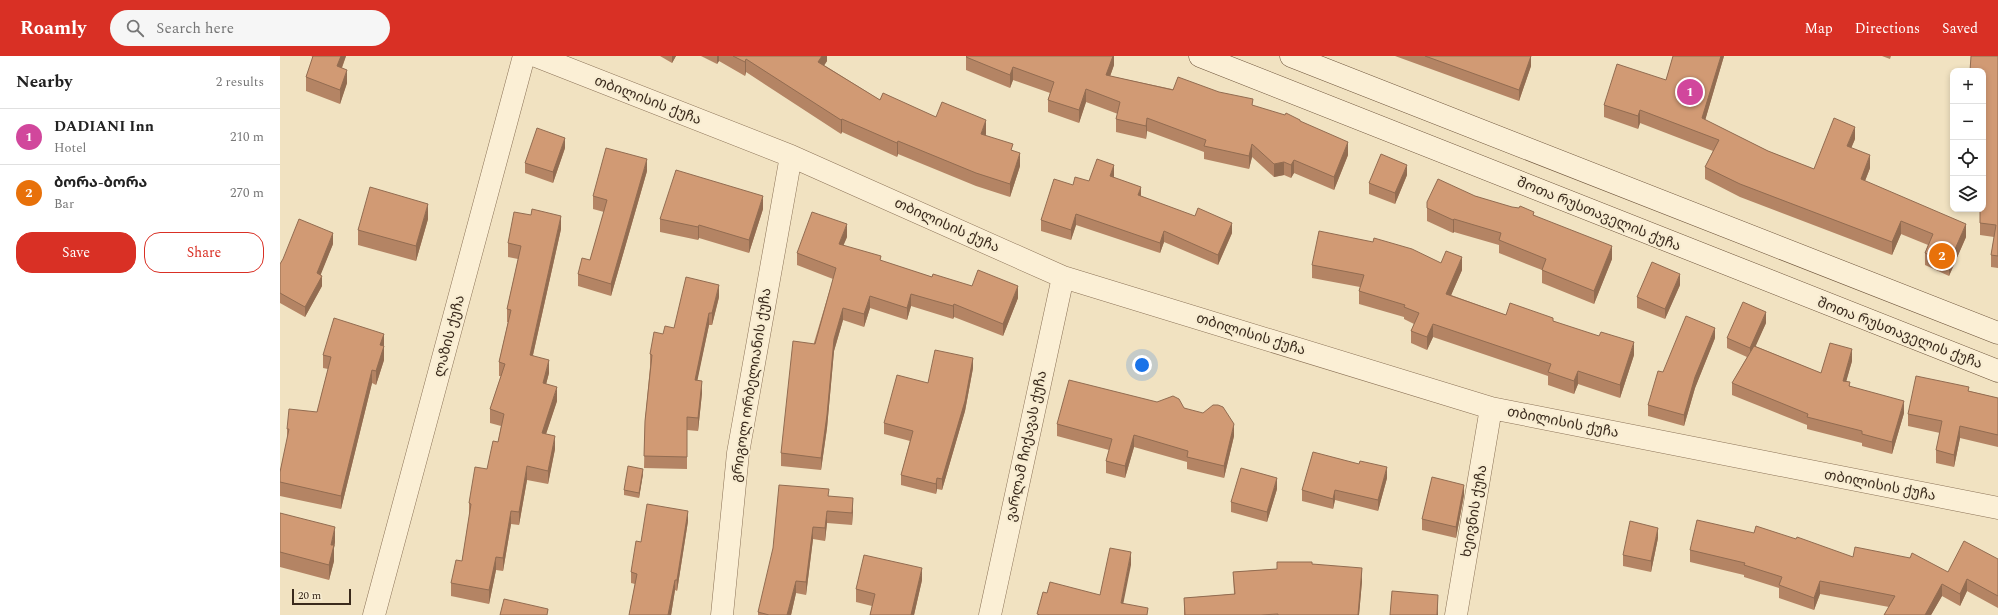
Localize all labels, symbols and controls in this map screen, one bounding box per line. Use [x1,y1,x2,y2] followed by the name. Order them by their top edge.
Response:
[110,10,390,46] search box
[20,14,86,43] text: Roamly
[124,17,146,39] icon: search
[156,17,234,40] text: Search here
[1805,18,1833,39] text: Map
[1855,18,1920,39] text: Directions
[1942,18,1978,39] text: Saved
[1950,68,1986,212] map controls
[1950,68,1986,104] button: +
[16,69,72,95] text: Nearby
[591,70,705,130] street label: თბილისის ქუჩა
[216,72,264,92] text: 2 results
[1677,77,1703,107] pin: 1
[1950,104,1986,140] button: −
[54,115,154,138] text: DADIANI Inn
[25,127,33,147] text: 1
[230,127,264,147] text: 210 m
[54,138,86,158] text: Hotel
[1950,140,1986,176] button: locate
[54,171,147,194] text: ბორა-ბორა
[1514,171,1684,257] street label: შოთა რუსთაველის ქუჩა
[1950,176,1986,212] button: layers
[25,183,33,203] text: 2
[230,183,264,203] text: 270 m
[891,192,1003,258] street label: თბილისის ქუჩა
[54,194,74,214] text: Bar
[16,232,136,273] button: Save
[144,232,264,273] button: Share
[1929,241,1955,271] pin: 2
[725,286,777,484] street label: გრიგოლ ორბელიანის ქუჩა
[1814,292,1986,374] street label: შოთა რუსთაველის ქუჩა
[428,293,470,379] street label: ლაზის ქუჩა
[1194,307,1308,361] street label: თბილისის ქუჩა
[1132,355,1152,375] your location
[1000,369,1052,523] street label: ვარლამ ჩიქავას ქუჩა
[1505,401,1621,443] street label: თბილისის ქუჩა
[1456,463,1492,559] street label: ხეივნის ქუჩა
[1822,464,1938,506] street label: თბილისის ქუჩა
[292,587,351,606] scale bar
[298,587,321,604] text: 20 m

